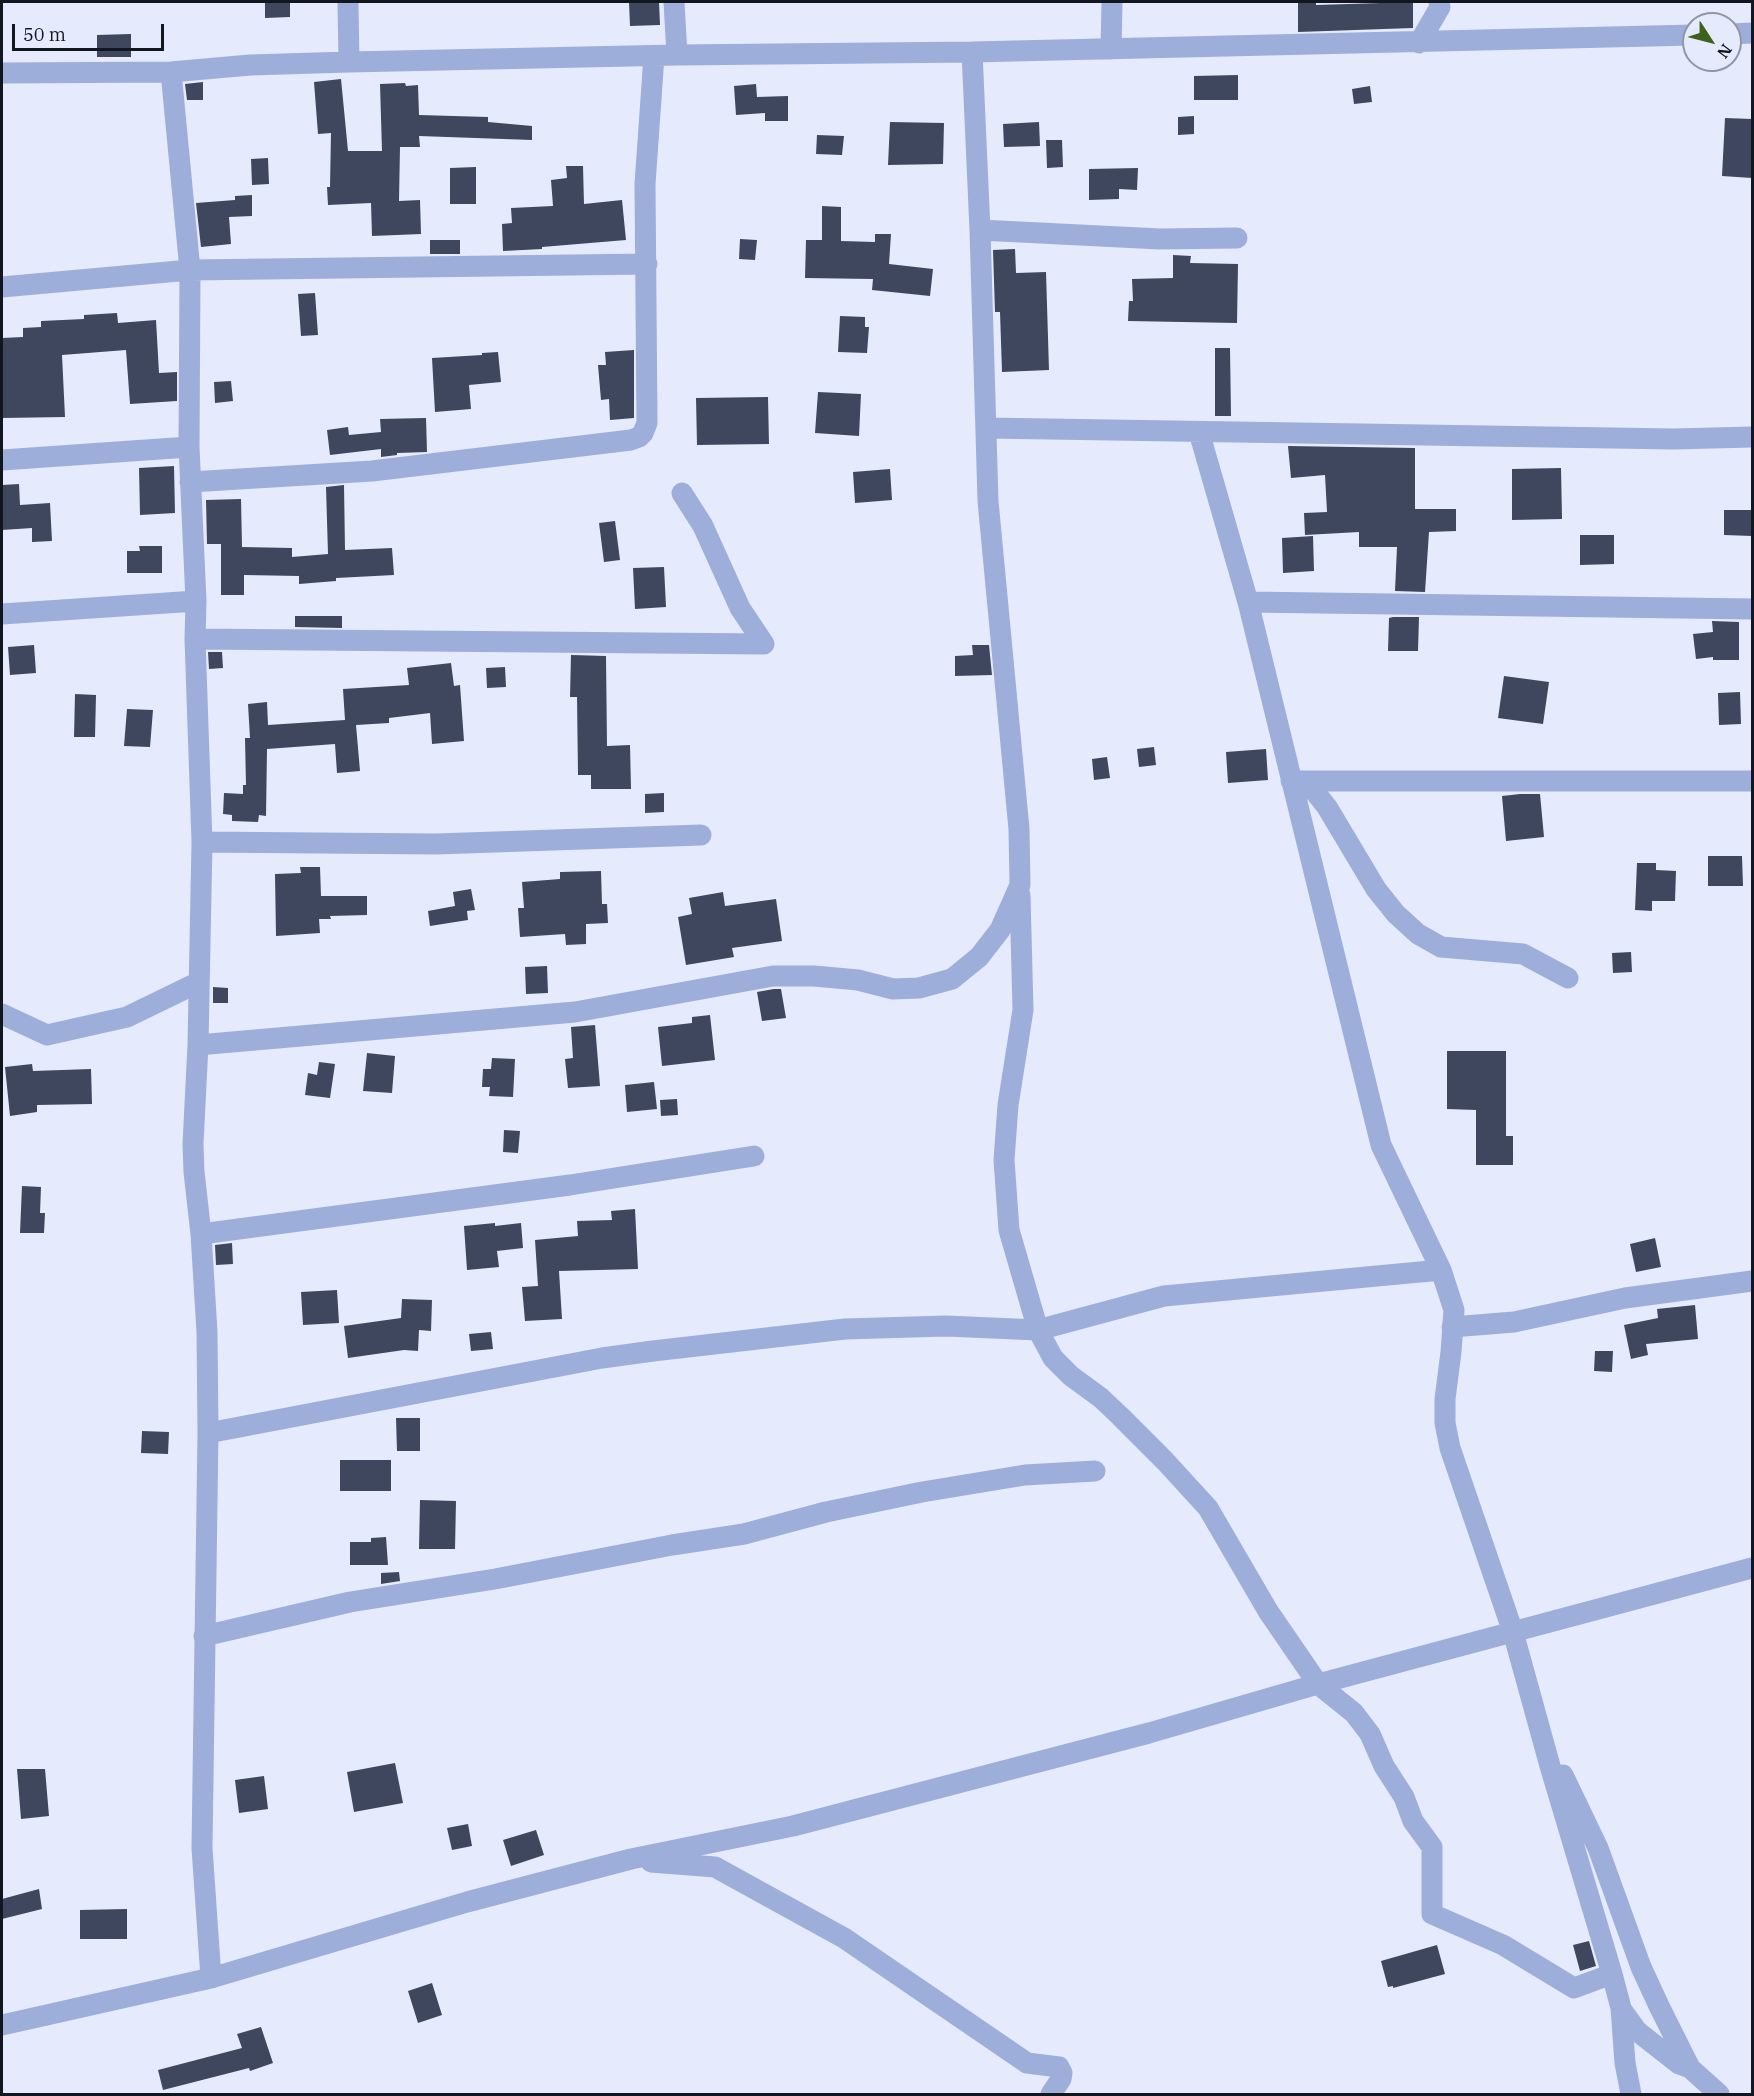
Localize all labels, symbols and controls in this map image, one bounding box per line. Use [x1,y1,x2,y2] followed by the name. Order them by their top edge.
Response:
[15,12,166,50] scale bar
[1682,12,1742,72] north arrow
[23,23,66,46] text: 50 m
[1713,40,1737,62] text: N

